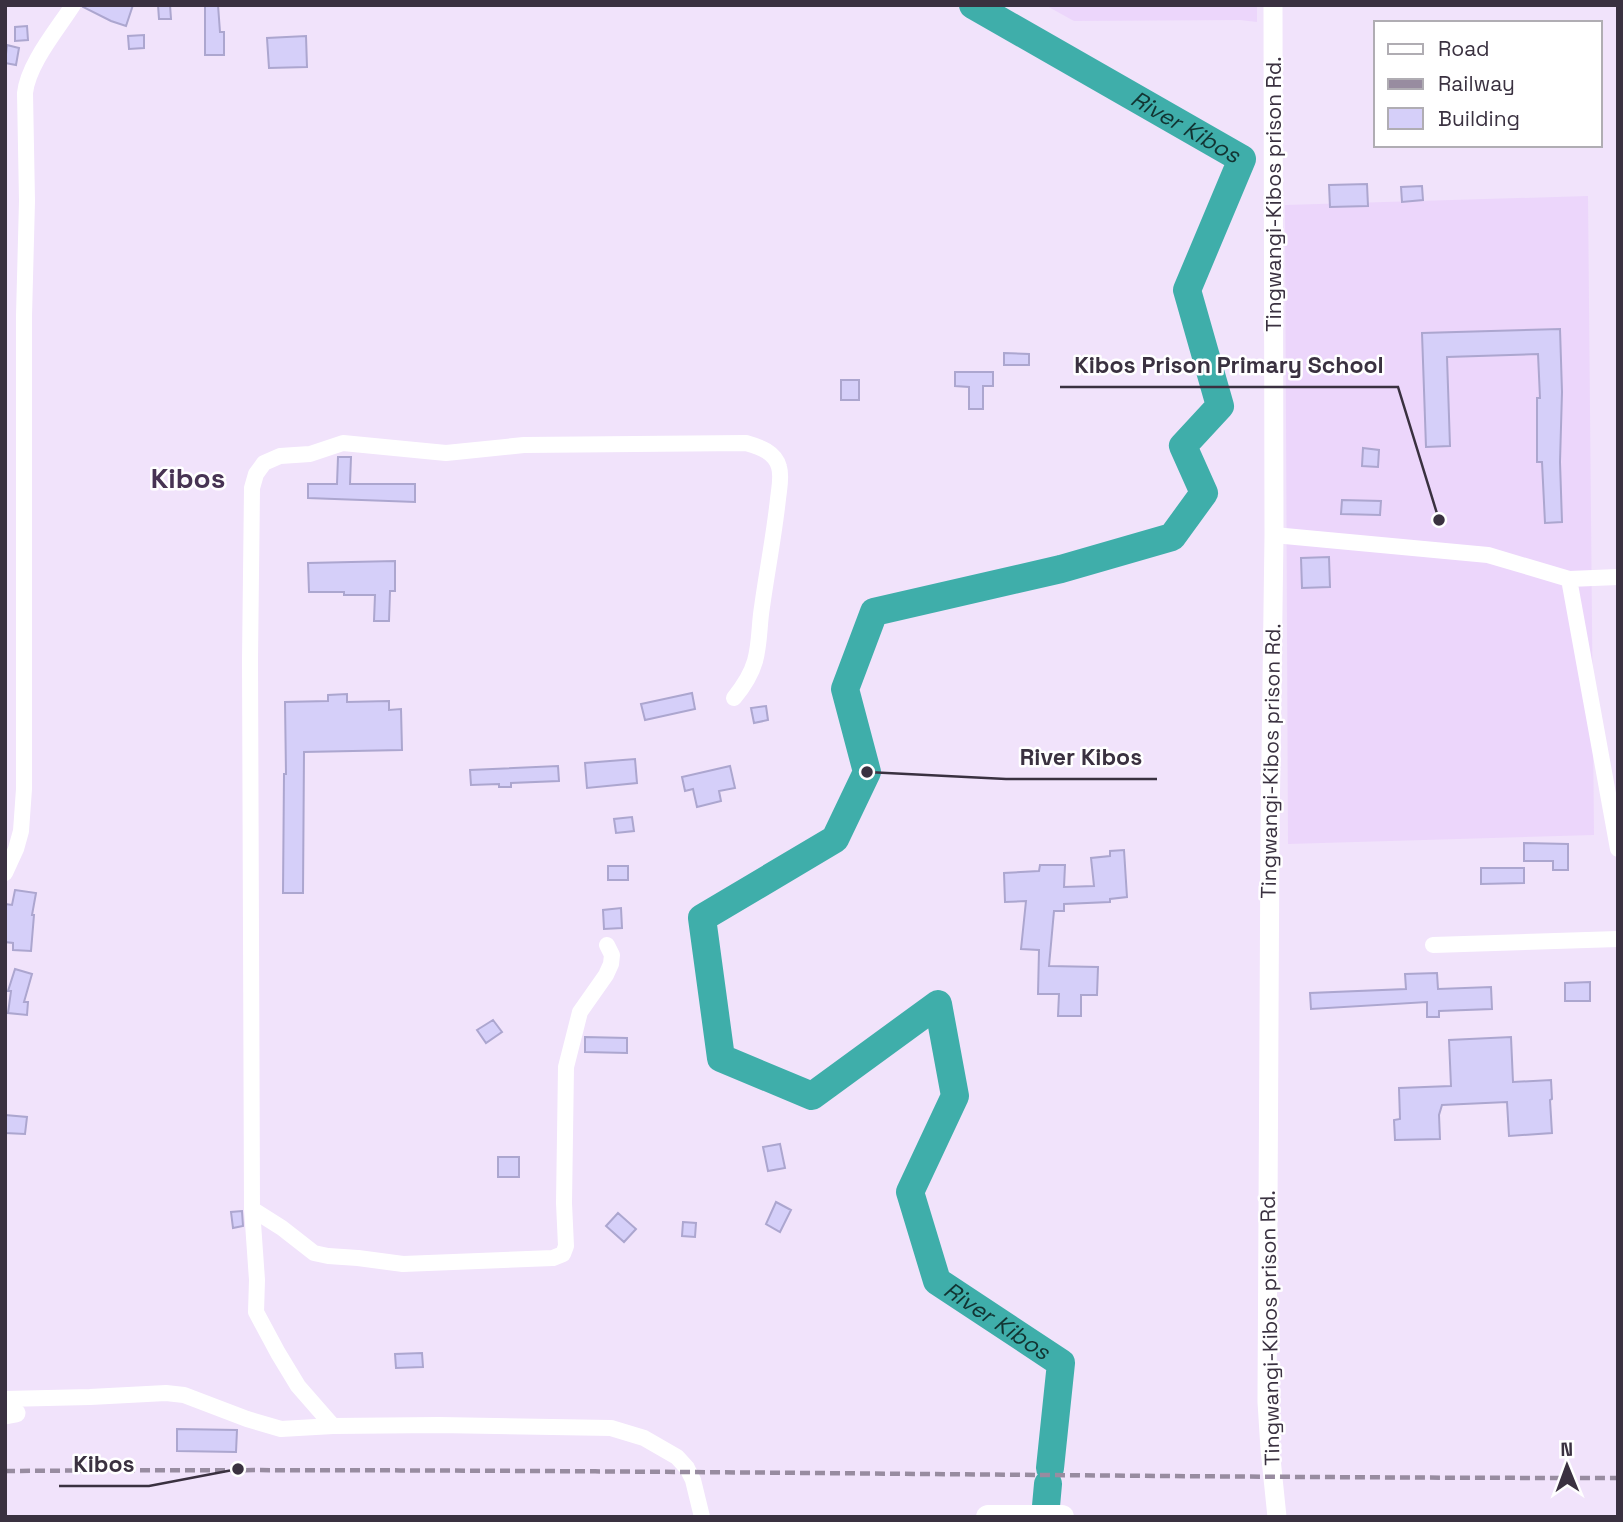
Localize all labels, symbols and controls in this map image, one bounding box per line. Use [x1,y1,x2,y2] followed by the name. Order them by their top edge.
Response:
[1374,21,1602,147] legend
[1438,35,1490,62] text: Road
[1260,56,1287,332] street label: Tingwangi-Kibos prison Rd.
[1438,70,1515,97] text: Railway
[1126,84,1246,170] water label: River Kibos
[1438,105,1520,132] text: Building
[1060,343,1398,387] callout: Kibos Prison Primary School
[1074,350,1384,380] text: Kibos Prison Primary School
[151,460,225,496] district label: Kibos
[1255,623,1286,899] street label: Tingwangi-Kibos prison Rd.
[1006,735,1157,779] callout: River Kibos
[1020,742,1142,772] text: River Kibos
[1254,1190,1285,1466] street label: Tingwangi-Kibos prison Rd.
[938,1275,1057,1367] water label: River Kibos
[1532,1431,1602,1501] north arrow
[1560,1437,1573,1462] text: N
[59,1442,149,1486] callout: Kibos
[73,1449,135,1479] text: Kibos

